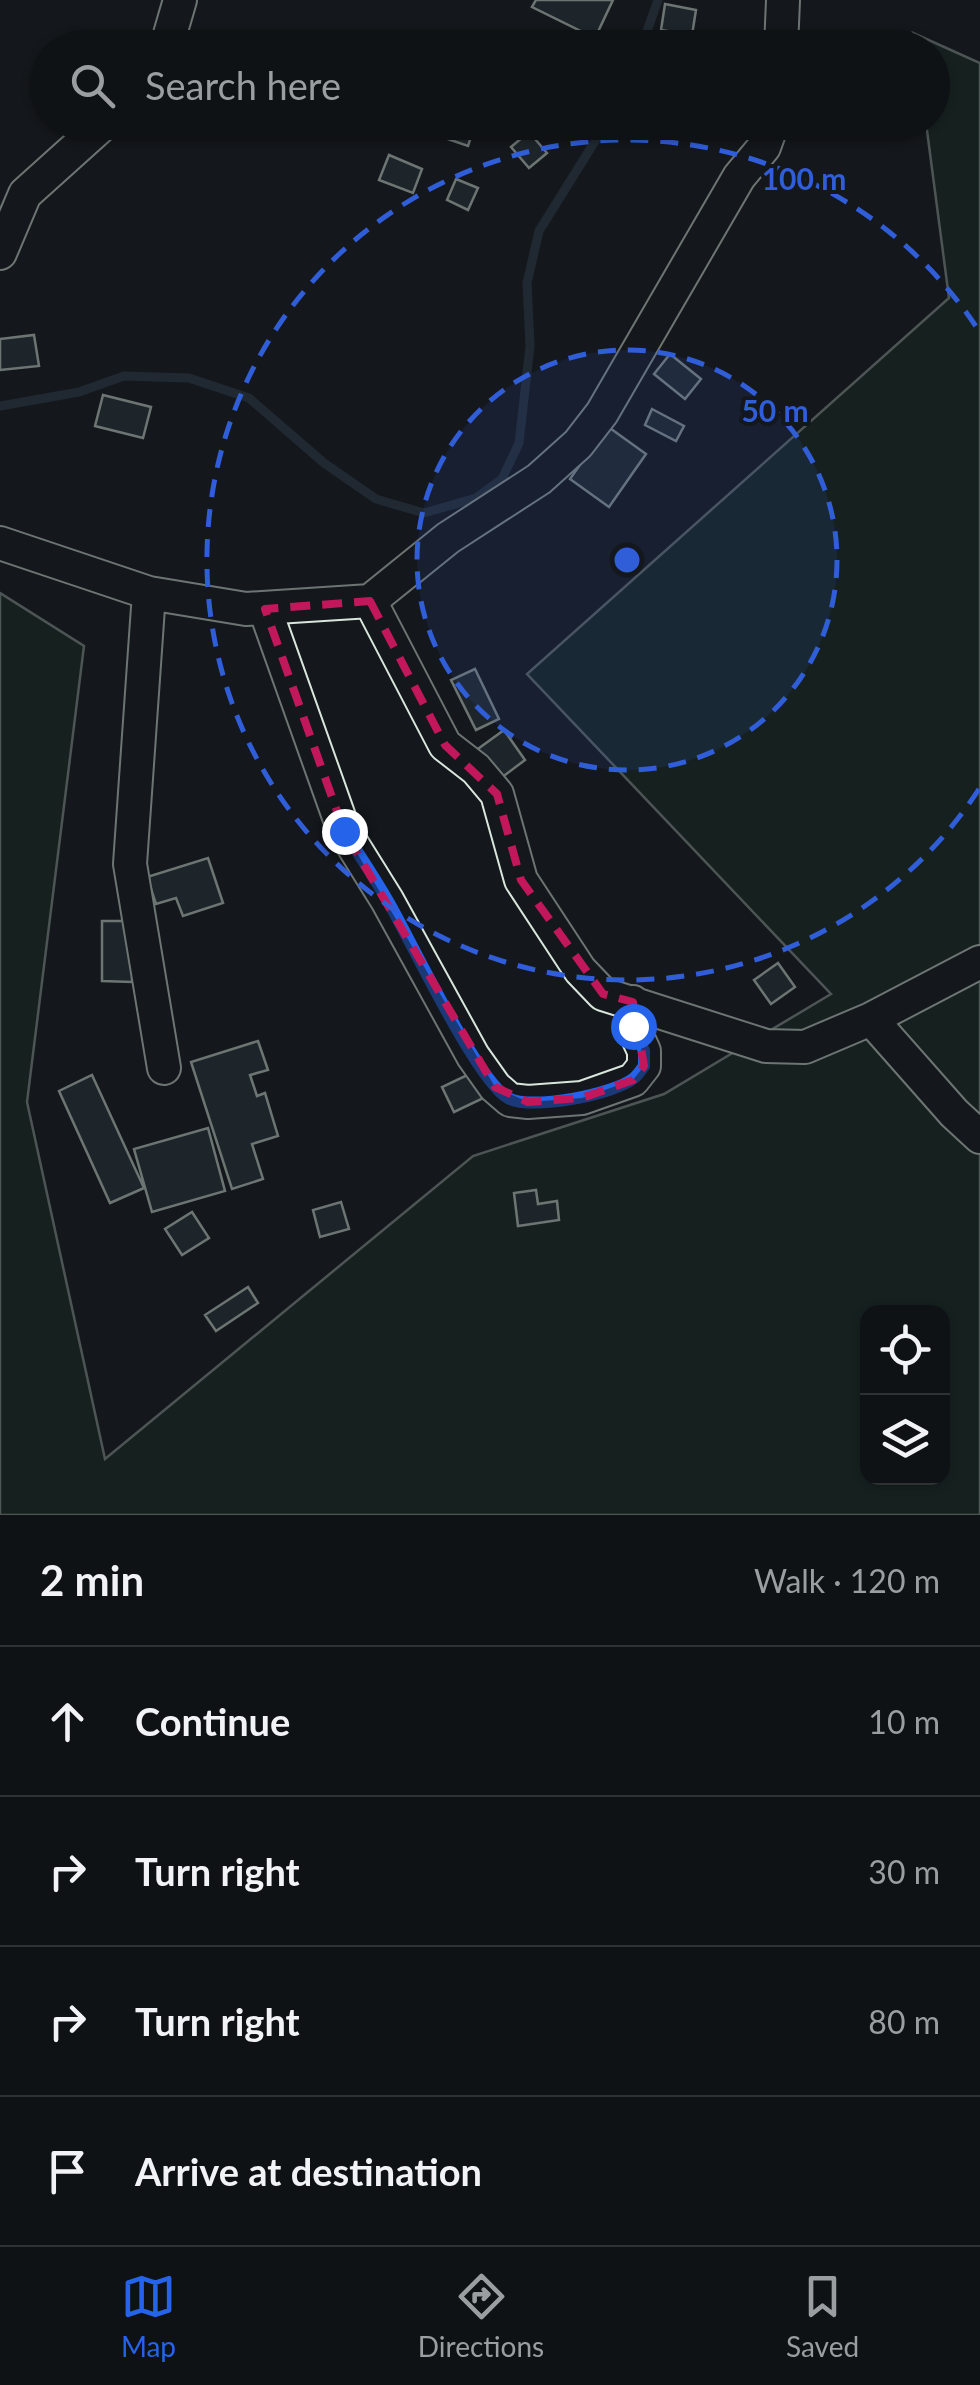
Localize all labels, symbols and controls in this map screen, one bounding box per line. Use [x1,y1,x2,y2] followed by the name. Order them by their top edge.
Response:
[30,30,950,140] search box
[65,58,120,113] icon: search
[145,62,341,108] text: Search here
[762,160,846,196] text: 100 m
[741,392,809,428] text: 50 m
[609,542,645,578] centre of rings
[322,809,368,855] route end
[611,1004,657,1050] route start
[860,1305,950,1485] map controls
[860,1305,950,1395] button: locate
[860,1395,950,1485] button: layers
[40,1555,144,1605] text: 2 min
[754,1561,940,1600] text: Walk · 120 m
[40,1694,95,1749] icon: ahead
[135,1698,290,1744] text: Continue
[868,1702,940,1741] text: 10 m
[40,1844,95,1899] icon: right
[135,1848,300,1894] text: Turn right
[868,1852,940,1891] text: 30 m
[40,1994,95,2049] icon: right
[135,1998,300,2044] text: Turn right
[868,2002,940,2041] text: 80 m
[40,2144,95,2199] icon: arrive
[135,2148,482,2194] text: Arrive at destination
[121,2269,176,2363] tab: Map
[418,2269,544,2363] tab: Directions
[786,2269,859,2363] tab: Saved

